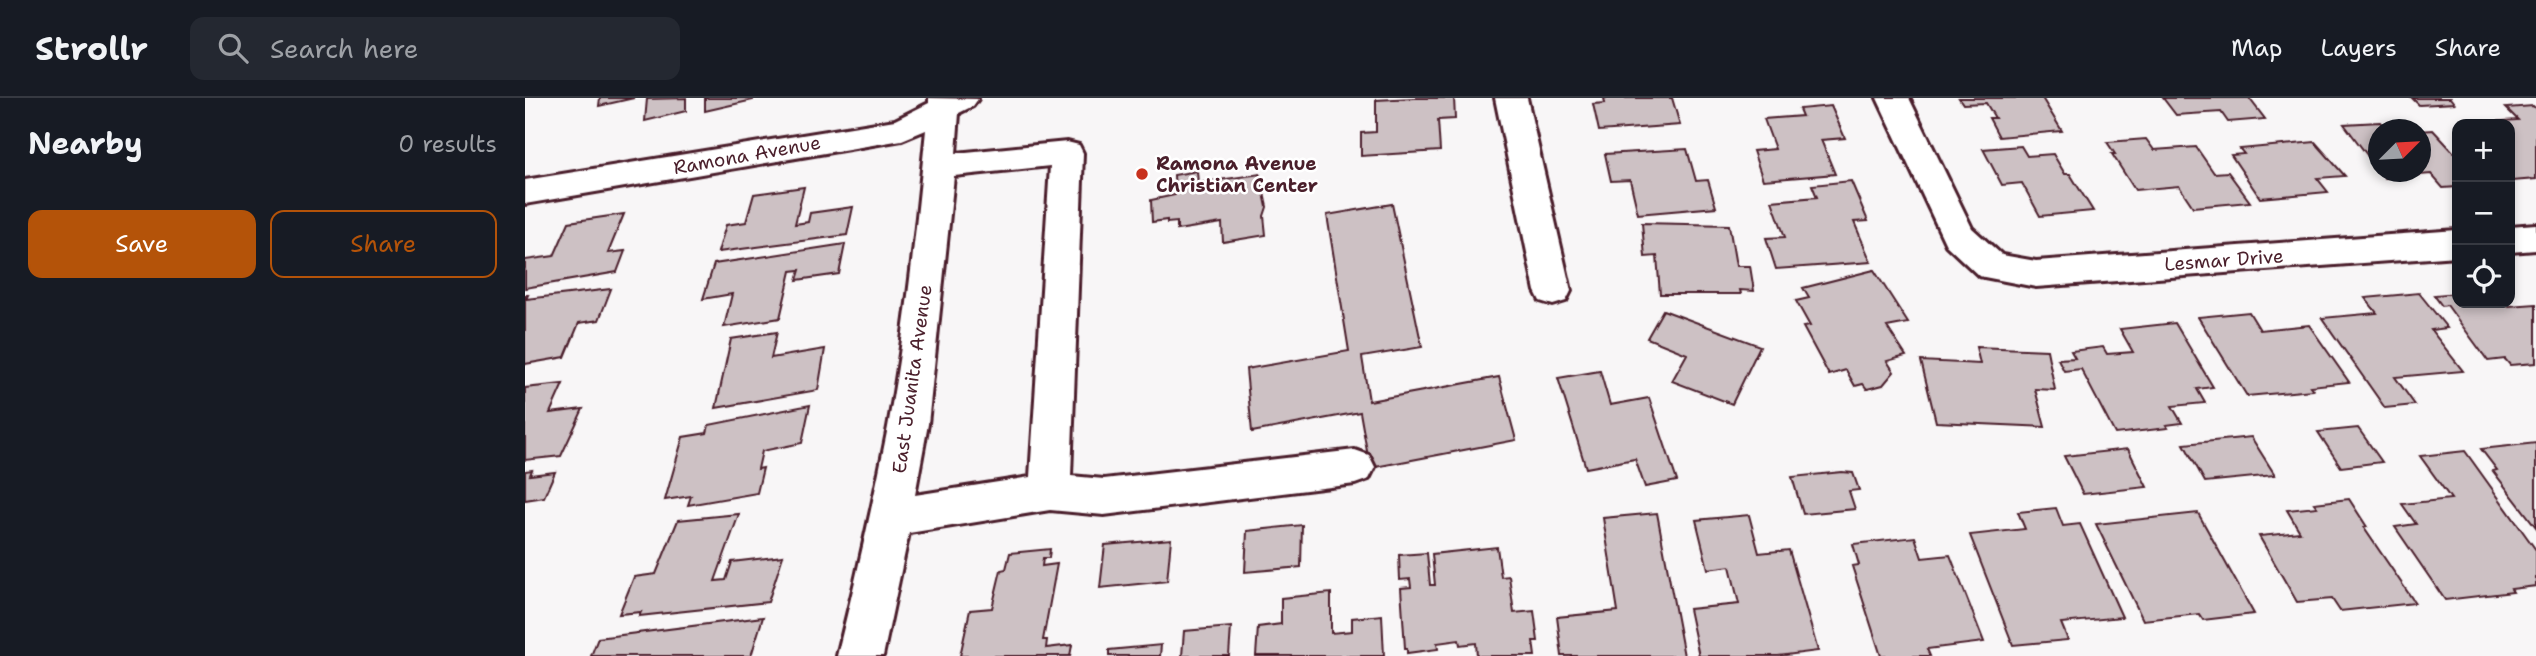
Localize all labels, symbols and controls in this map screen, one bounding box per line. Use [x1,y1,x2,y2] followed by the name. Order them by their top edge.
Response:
[190,17,680,80] search box
[35,26,148,71] text: Strollr
[214,29,252,67] icon: search
[270,31,419,66] text: Search here
[2231,32,2282,64] text: Map
[2320,32,2397,64] text: Layers
[2435,32,2501,64] text: Share
[2368,119,2431,182] north arrow
[2452,119,2515,308] map controls
[2452,119,2515,182] button: +
[28,123,143,164] text: Nearby
[398,129,497,159] text: 0 results
[671,130,823,180] street label: Ramona Avenue
[1156,151,1318,198] place label: Ramona Avenue Christian Center
[1134,166,1150,182] marker: Ramona Avenue Christian Center
[2452,182,2515,245] button: −
[28,210,256,278] button: Save
[270,210,497,278] button: Share
[2164,243,2284,277] street label: Lesmar Drive
[2452,245,2515,308] button: locate
[886,283,938,475] street label: East Juanita Avenue

